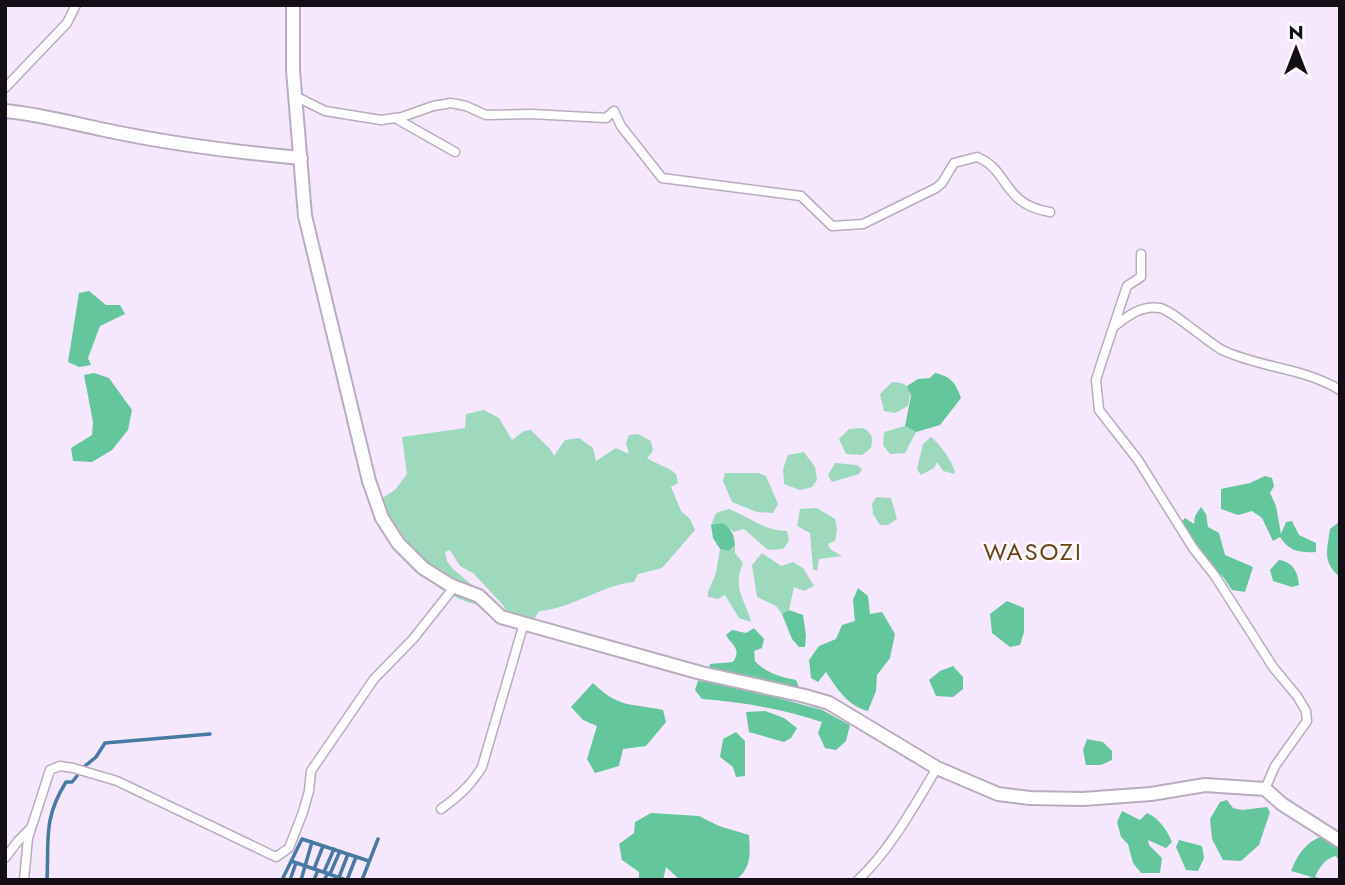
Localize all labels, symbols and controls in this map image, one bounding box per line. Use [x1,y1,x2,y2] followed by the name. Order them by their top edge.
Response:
[1261,14,1331,84] north arrow
[1288,19,1304,46] text: N
[983,534,1083,569] district label: WASOZI

